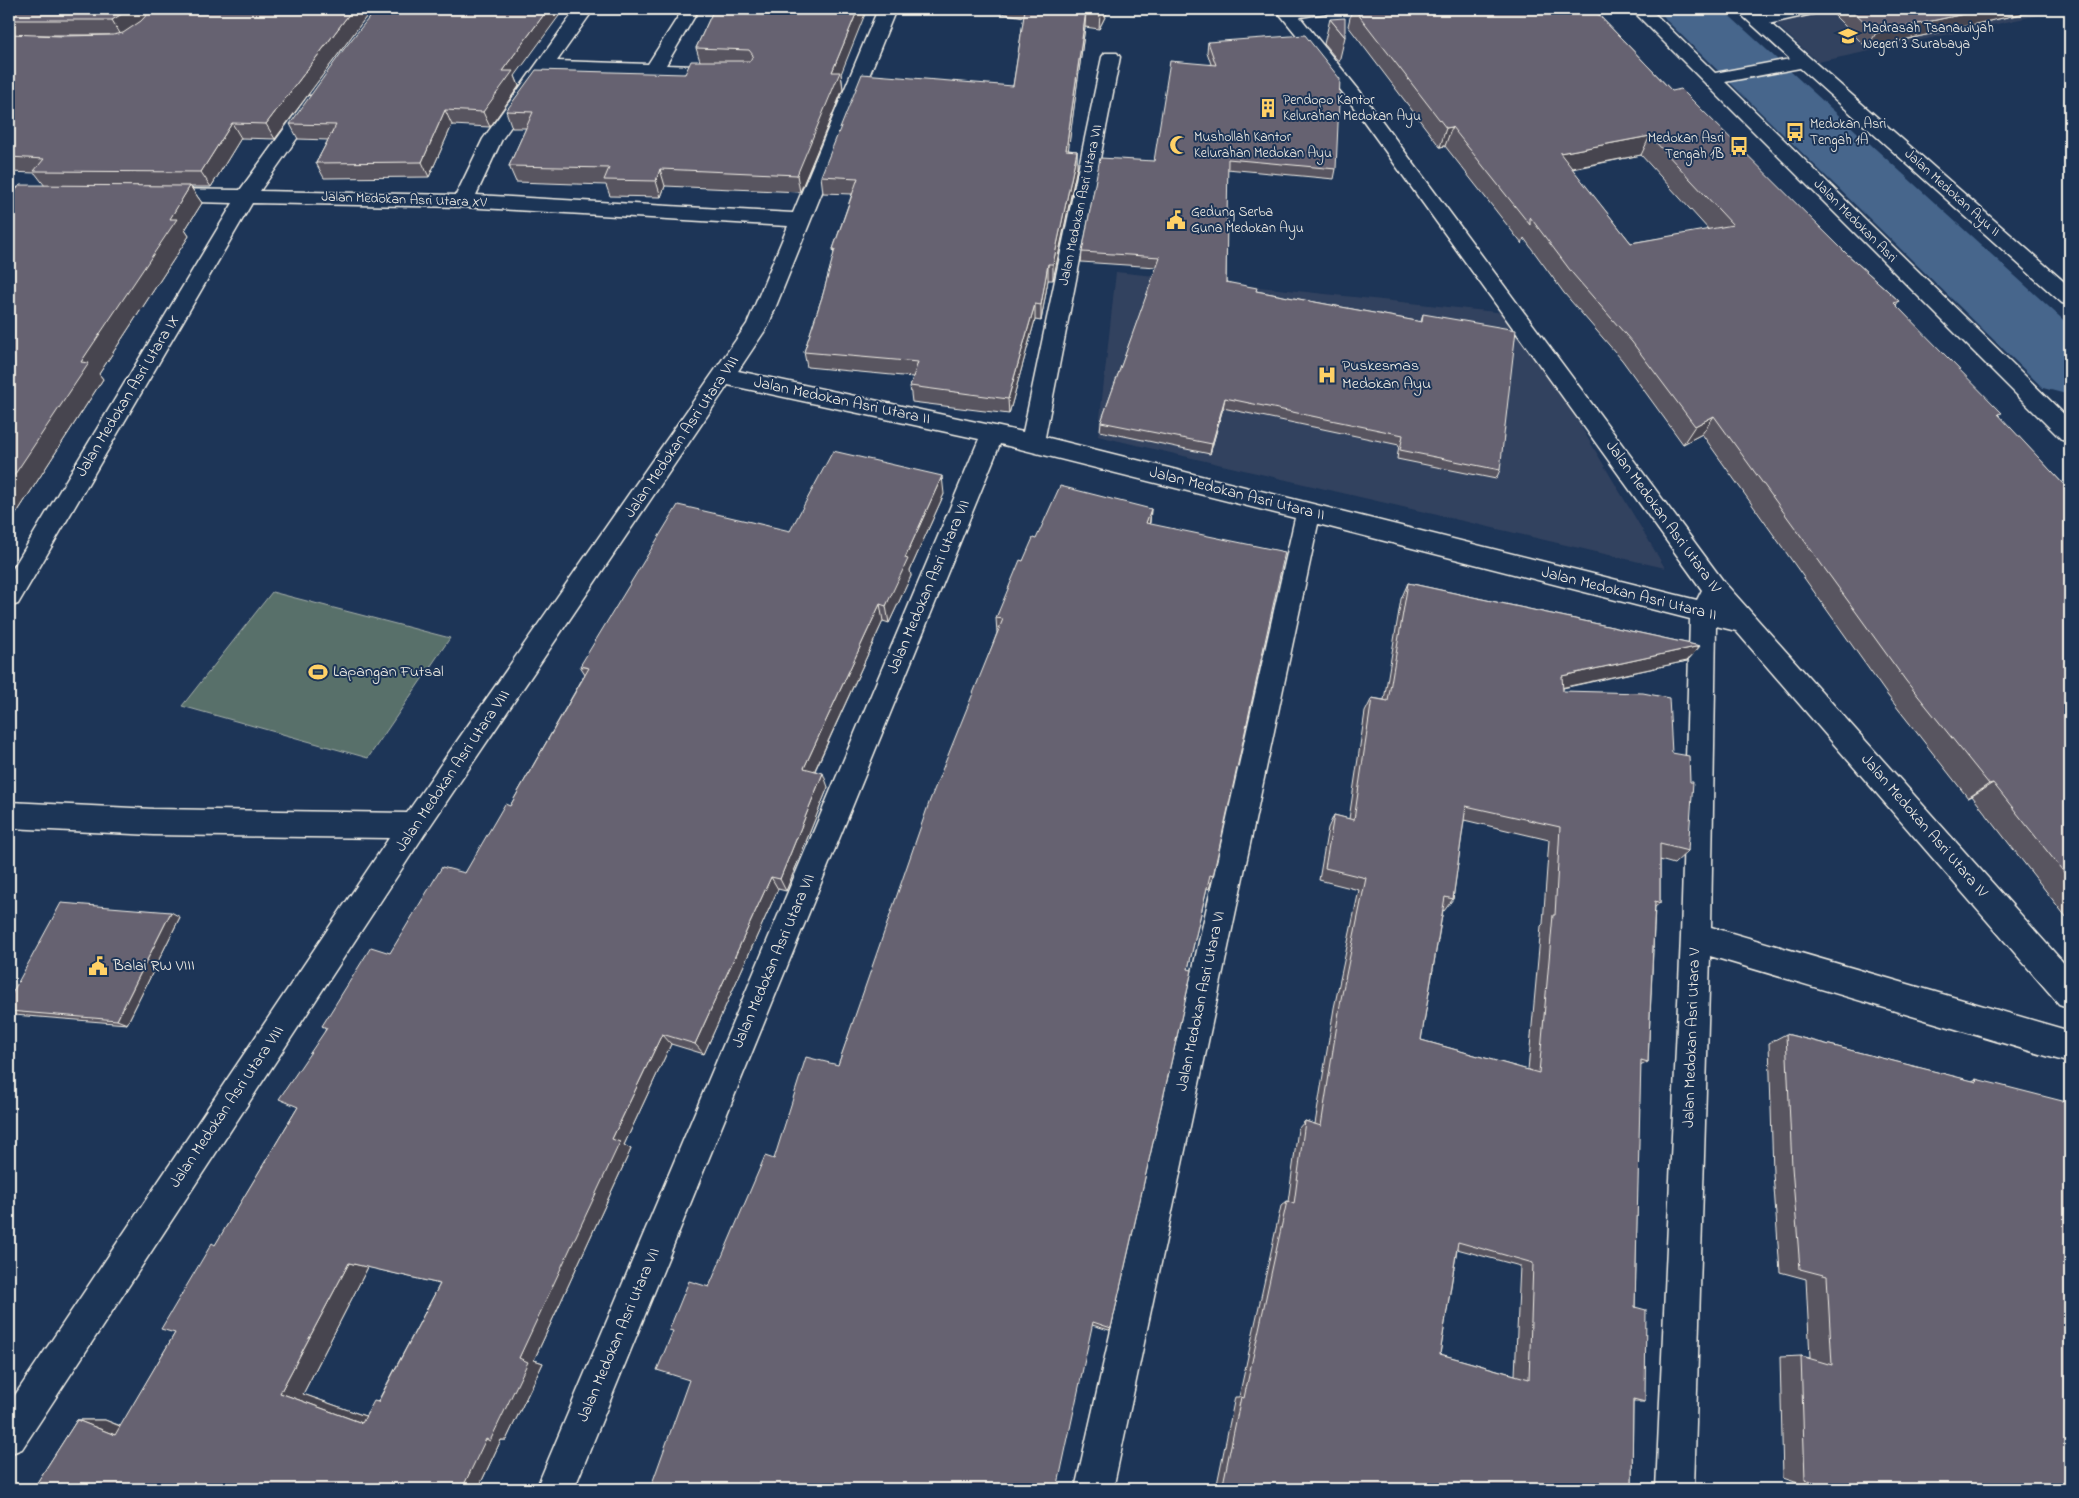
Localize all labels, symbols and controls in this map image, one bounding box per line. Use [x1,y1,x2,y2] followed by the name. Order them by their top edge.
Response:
[1863,18,1994,56] place label: Madrasah Tsanawiyah Negeri 3 Surabaya
[1837,25,1859,47] school or university icon: Madrasah Tsanawiyah Negeri 3 Surabaya
[1283,90,1421,128] place label: Pendopo Kantor Kelurahan Medokan Ayu
[1257,97,1279,119] building icon: Pendopo Kantor Kelurahan Medokan Ayu
[1810,114,1886,152] place label: Medokan Asri Tengah 1A
[1784,121,1806,143] bus stop icon: Medokan Asri Tengah 1A
[1054,123,1108,287] street label: Jalan Medokan Asri Utara VII
[1194,127,1332,165] place label: Mushollah Kantor Kelurahan Medokan Ayu
[1648,128,1724,166] place label: Medokan Asri Tengah 1B
[1168,134,1190,156] mosque icon: Mushollah Kantor Kelurahan Medokan Ayu
[1728,135,1750,157] bus stop icon: Medokan Asri Tengah 1B
[1899,144,2005,243] street label: Jalan Medokan Ayu II
[1808,174,1902,268] street label: Jalan Medokan Asri
[321,187,488,213] street label: Jalan Medokan Asri Utara XV
[1191,202,1304,240] place label: Gedung Serba Guna Medokan Ayu
[1165,209,1187,231] public building icon: Gedung Serba Guna Medokan Ayu
[70,310,186,482] street label: Jalan Medokan Asri Utara IX
[619,351,745,523] street label: Jalan Medokan Asri Utara VIII
[1342,354,1431,396] place label: Puskesmas Medokan Ayu
[1316,364,1338,386] hospital icon: Puskesmas Medokan Ayu
[751,371,933,431] street label: Jalan Medokan Asri Utara II
[1599,436,1727,599] street label: Jalan Medokan Asri Utara IV
[1147,461,1327,527] street label: Jalan Medokan Asri Utara II
[881,496,977,678] street label: Jalan Medokan Asri Utara VII
[1539,561,1719,627] street label: Jalan Medokan Asri Utara II
[333,660,444,684] place label: Lapangan Futsal
[307,661,329,683] sports icon: Lapangan Futsal
[390,685,516,857] street label: Jalan Medokan Asri Utara VIII
[1855,749,1994,904] street label: Jalan Medokan Asri Utara IV
[726,870,822,1052] street label: Jalan Medokan Asri Utara VII
[1170,909,1232,1093] street label: Jalan Medokan Asri Utara VI
[1677,947,1707,1128] street label: Jalan Medokan Asri Utara V
[112,954,195,978] place label: Balai RW VIII
[87,955,109,977] public building icon: Balai RW VIII
[164,1021,290,1193] street label: Jalan Medokan Asri Utara VIII
[571,1244,667,1426] street label: Jalan Medokan Asri Utara VII

